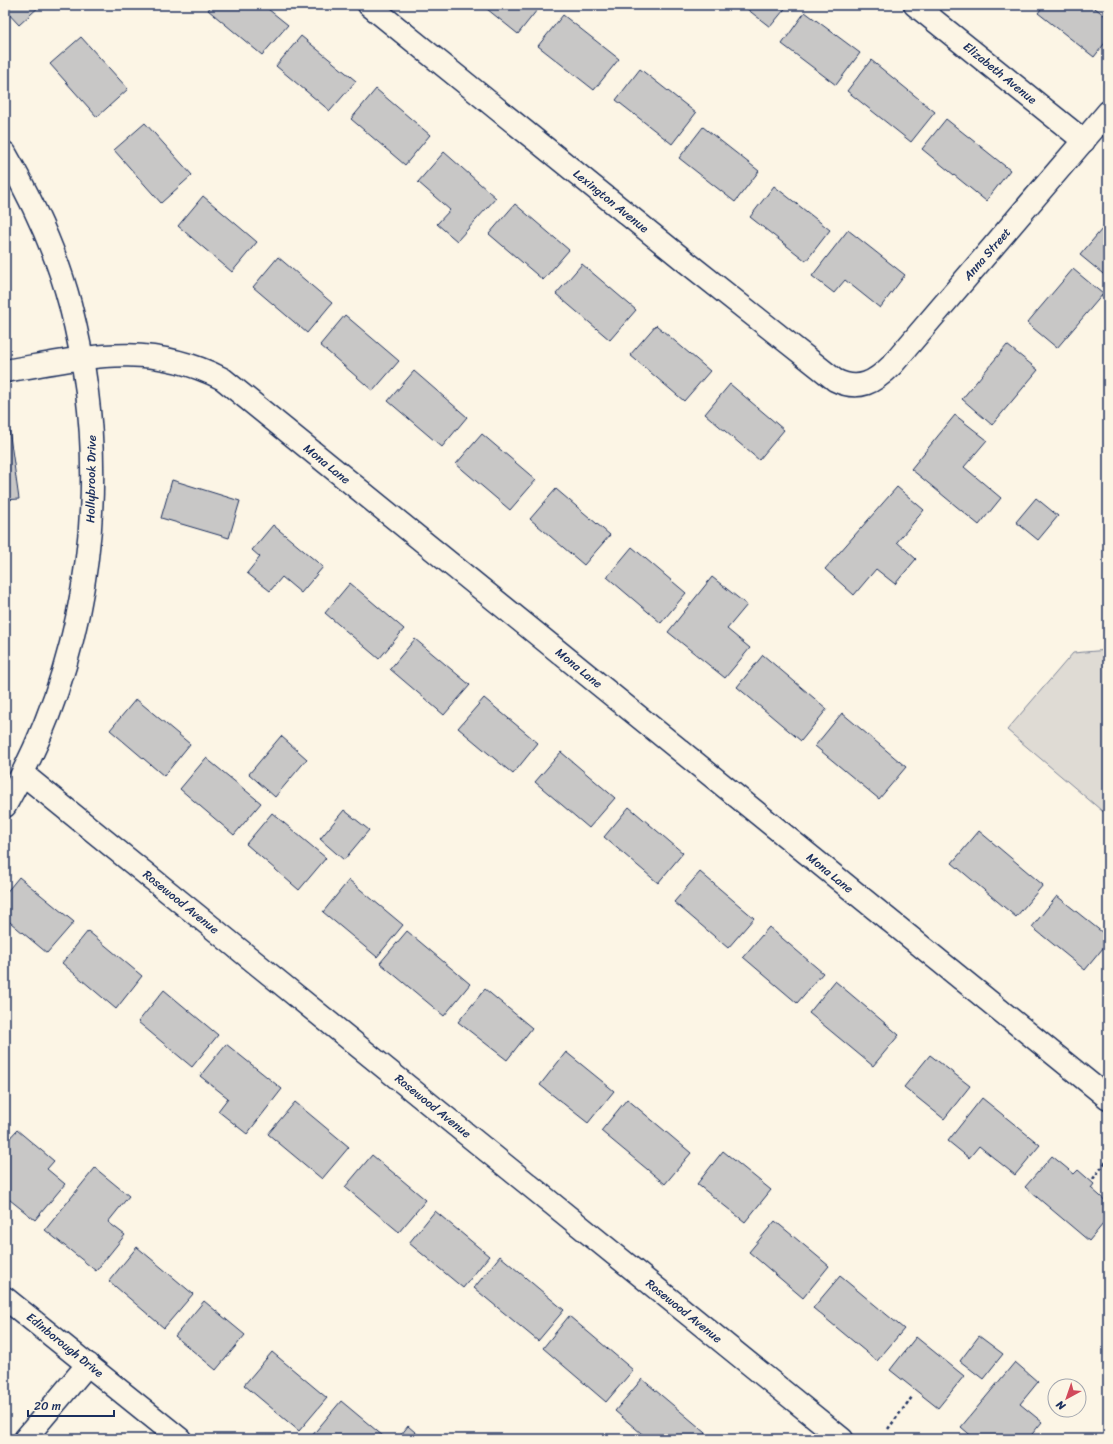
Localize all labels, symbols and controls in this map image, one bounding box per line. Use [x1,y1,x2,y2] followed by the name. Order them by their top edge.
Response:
[958,36,1042,110] street label: Elizabeth Avenue
[568,163,654,239] street label: Lexington Avenue
[957,222,1016,286] street label: Anna Street
[79,435,103,523] street label: Hollybrook Drive
[298,438,356,490] street label: Mona Lane
[550,642,608,694] street label: Mona Lane
[801,847,859,899] street label: Mona Lane
[138,864,224,940] street label: Rosewood Avenue
[390,1068,476,1144] street label: Rosewood Avenue
[641,1273,727,1349] street label: Rosewood Avenue
[21,1307,109,1384] street label: Edinborough Drive
[1047,1378,1087,1418] north arrow
[28,1392,114,1418] scale bar
[34,1395,61,1417] text: 20 m
[1052,1395,1071,1416] text: N

